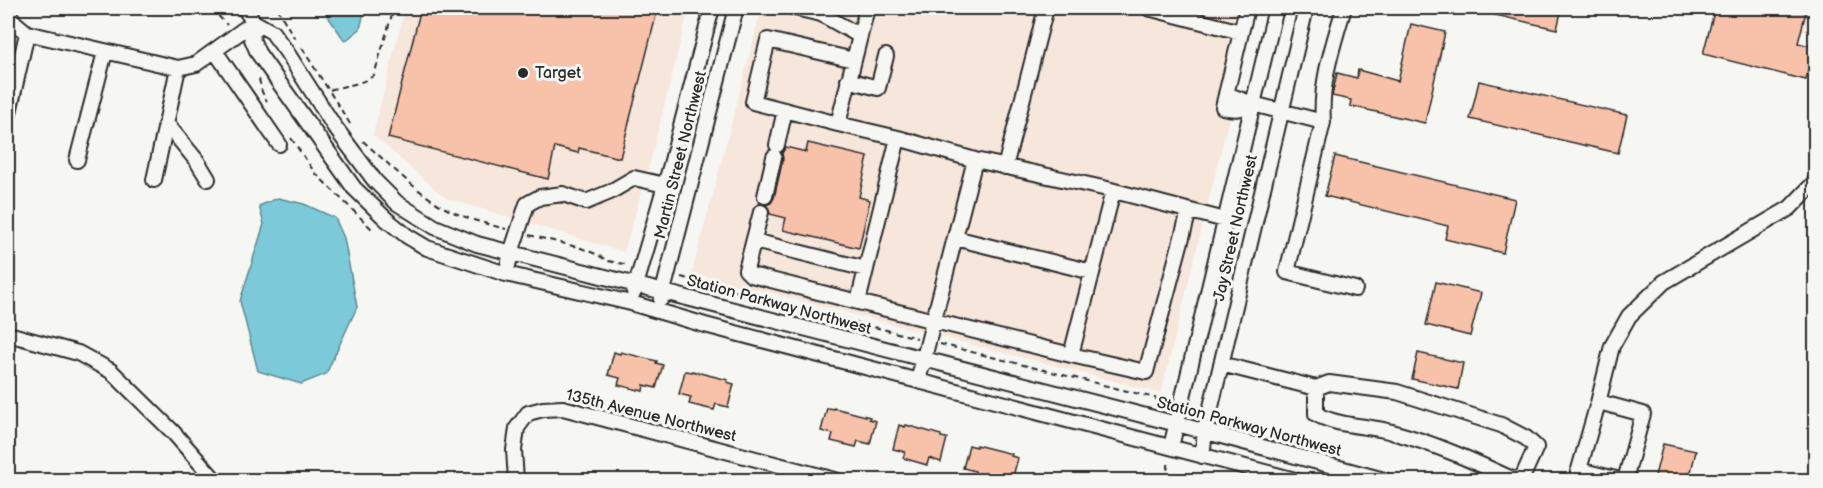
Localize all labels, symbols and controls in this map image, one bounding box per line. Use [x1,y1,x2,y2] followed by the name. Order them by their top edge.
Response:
[535,64,581,83] place label: Target
[516,66,530,80] marker: Target
[651,69,711,241] street label: Martin Street Northwest
[1210,153,1262,303] street label: Jay Street Northwest
[685,271,873,339] street label: Station Parkway Northwest
[564,386,738,446] street label: 135th Avenue Northwest
[1155,393,1343,461] street label: Station Parkway Northwest

